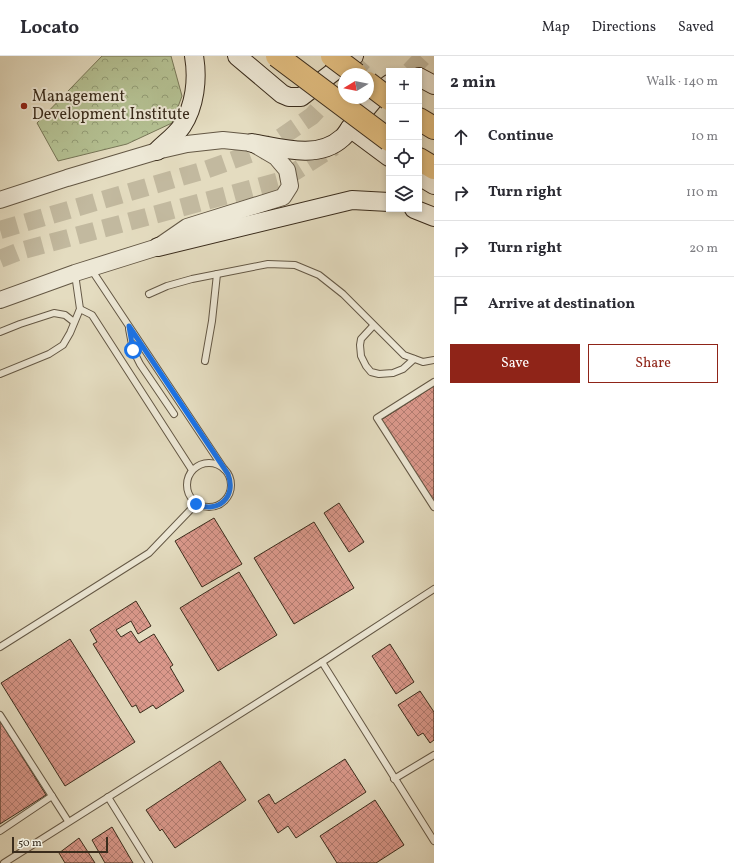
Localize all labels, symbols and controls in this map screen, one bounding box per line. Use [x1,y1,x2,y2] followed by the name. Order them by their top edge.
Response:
[20,15,79,41] text: Locato
[542,18,570,37] text: Map
[592,18,656,37] text: Directions
[678,18,714,37] text: Saved
[338,68,374,104] north arrow
[386,68,422,212] map controls
[386,68,422,104] button: +
[450,71,496,94] text: 2 min
[646,73,718,91] text: Walk · 140 m
[32,86,190,126] place label: Management Development Institute
[19,101,29,111] marker: Management Development Institute
[386,104,422,140] button: −
[450,126,472,148] icon: ahead
[488,126,553,147] text: Continue
[691,128,718,146] text: 10 m
[386,140,422,176] button: locate
[386,176,422,212] button: layers
[450,182,472,204] icon: right
[488,182,562,203] text: Turn right
[686,184,718,202] text: 110 m
[450,238,472,260] icon: right
[488,238,562,259] text: Turn right
[689,240,718,258] text: 20 m
[450,294,472,316] icon: arrive
[488,294,635,315] text: Arrive at destination
[124,341,142,359] route start
[450,344,580,383] button: Save
[588,344,718,383] button: Share
[187,495,205,513] route end
[12,835,108,854] scale bar
[18,836,42,851] text: 50 m

